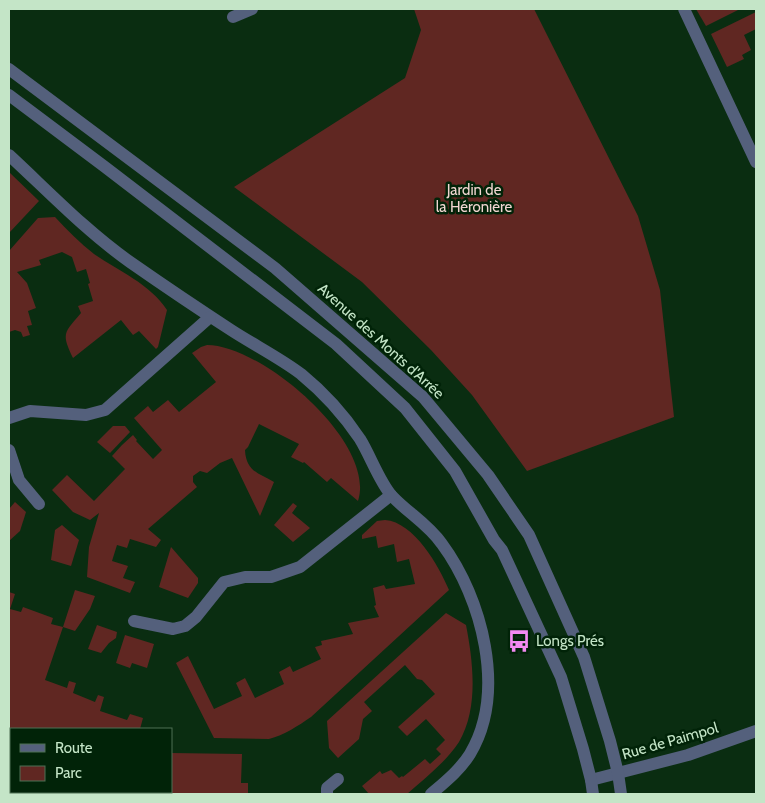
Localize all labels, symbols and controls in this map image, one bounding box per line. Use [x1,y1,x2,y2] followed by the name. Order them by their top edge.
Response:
[436,181,513,216] park label: Jardin de la Héronière
[314,279,448,403] street label: Avenue des Monts d'Arrée
[506,628,532,654] bus stop icon: Longs Prés
[536,632,604,650] place label: Longs Prés
[620,719,721,763] street label: Rue de Paimpol
[10,728,172,793] legend
[55,739,93,757] text: Route
[55,764,82,782] text: Parc

